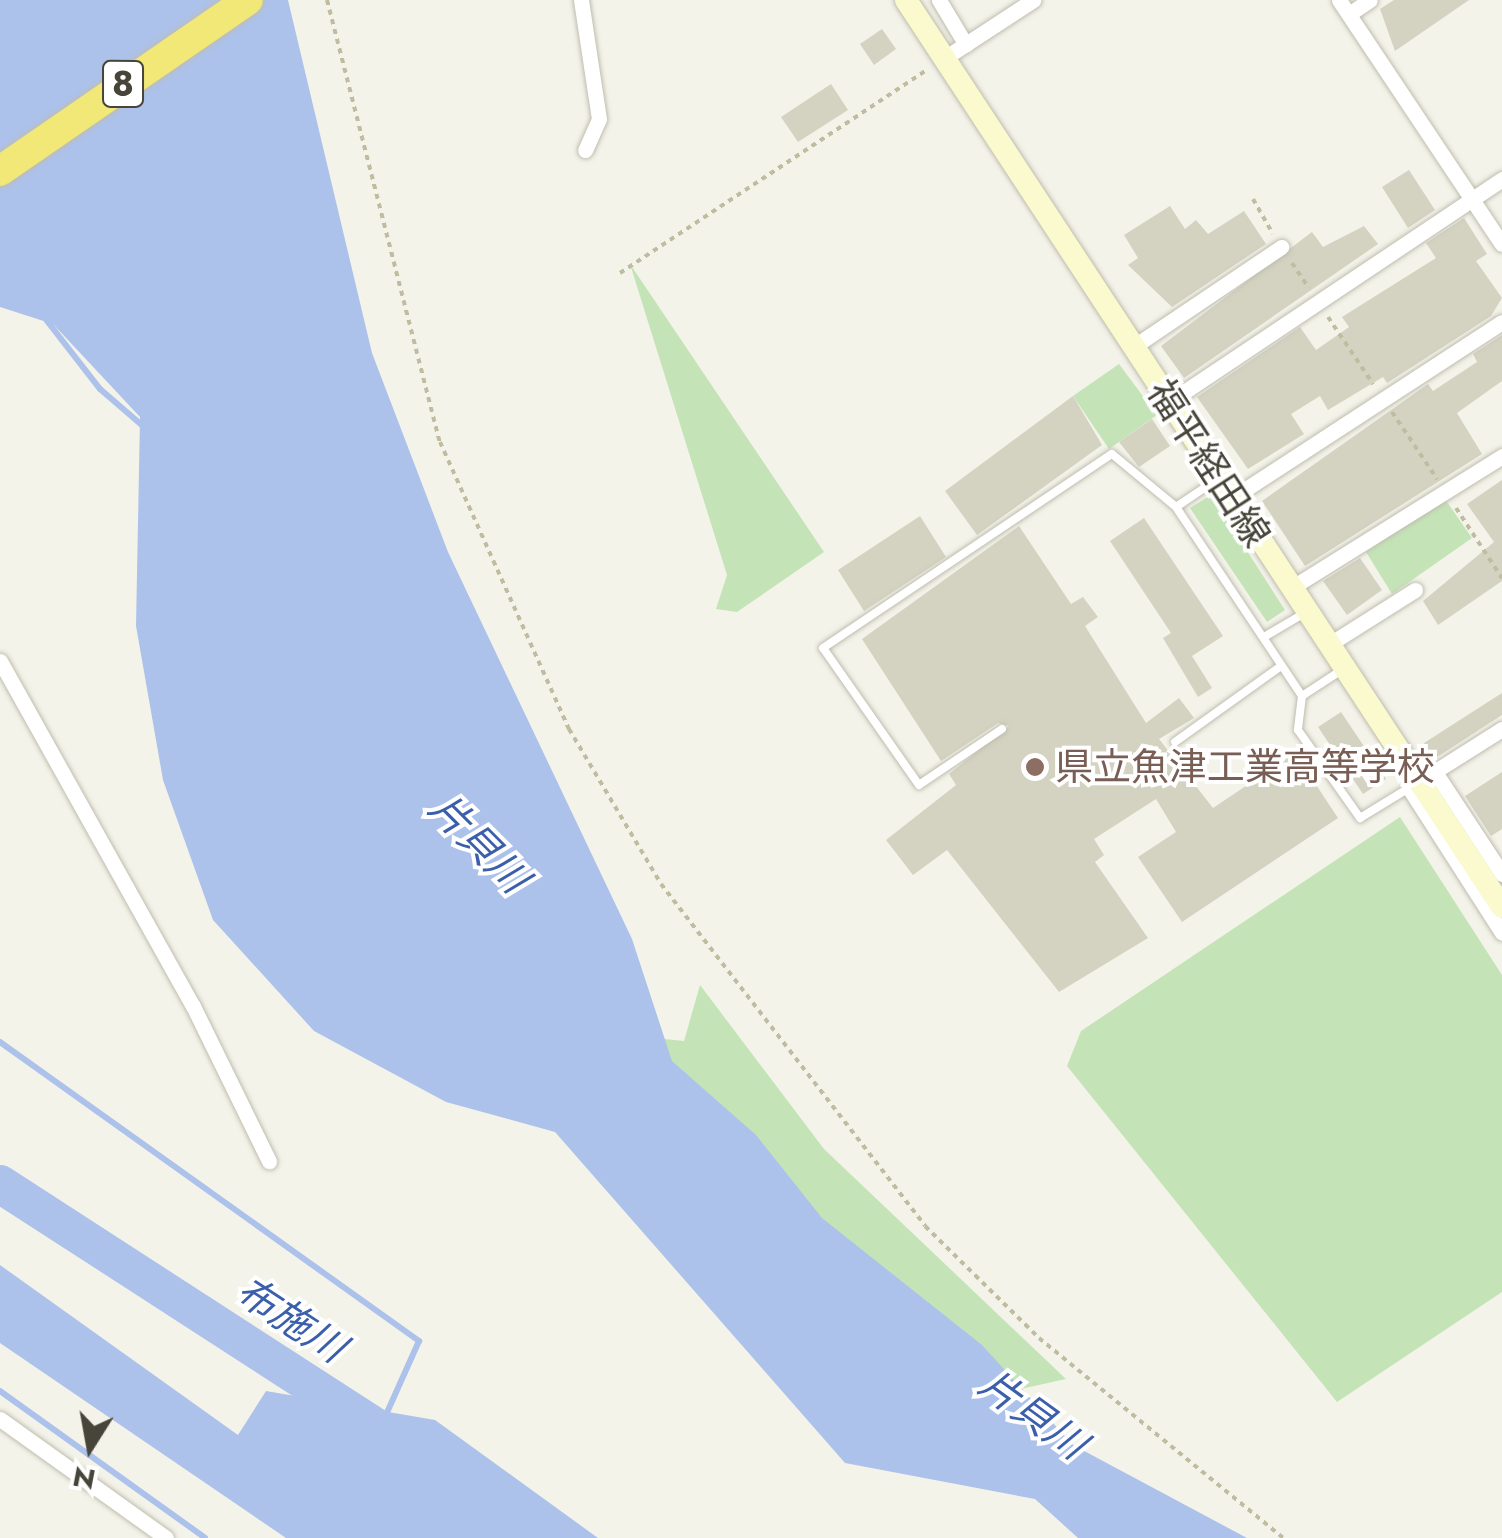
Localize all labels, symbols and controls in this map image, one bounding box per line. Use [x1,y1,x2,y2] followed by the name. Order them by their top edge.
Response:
[100,54,146,114] road number: 8
[1138,371,1280,555] street label: 福平経田線
[1055,744,1435,790] place label: 県立魚津工業高等学校
[1024,756,1046,778] marker: 県立魚津工業高等学校
[420,784,538,902] water label: 片貝川
[228,1266,354,1372] water label: 布施川
[970,1359,1096,1469] water label: 片貝川
[40,1398,140,1498] north arrow
[69,1456,99,1500] text: N

